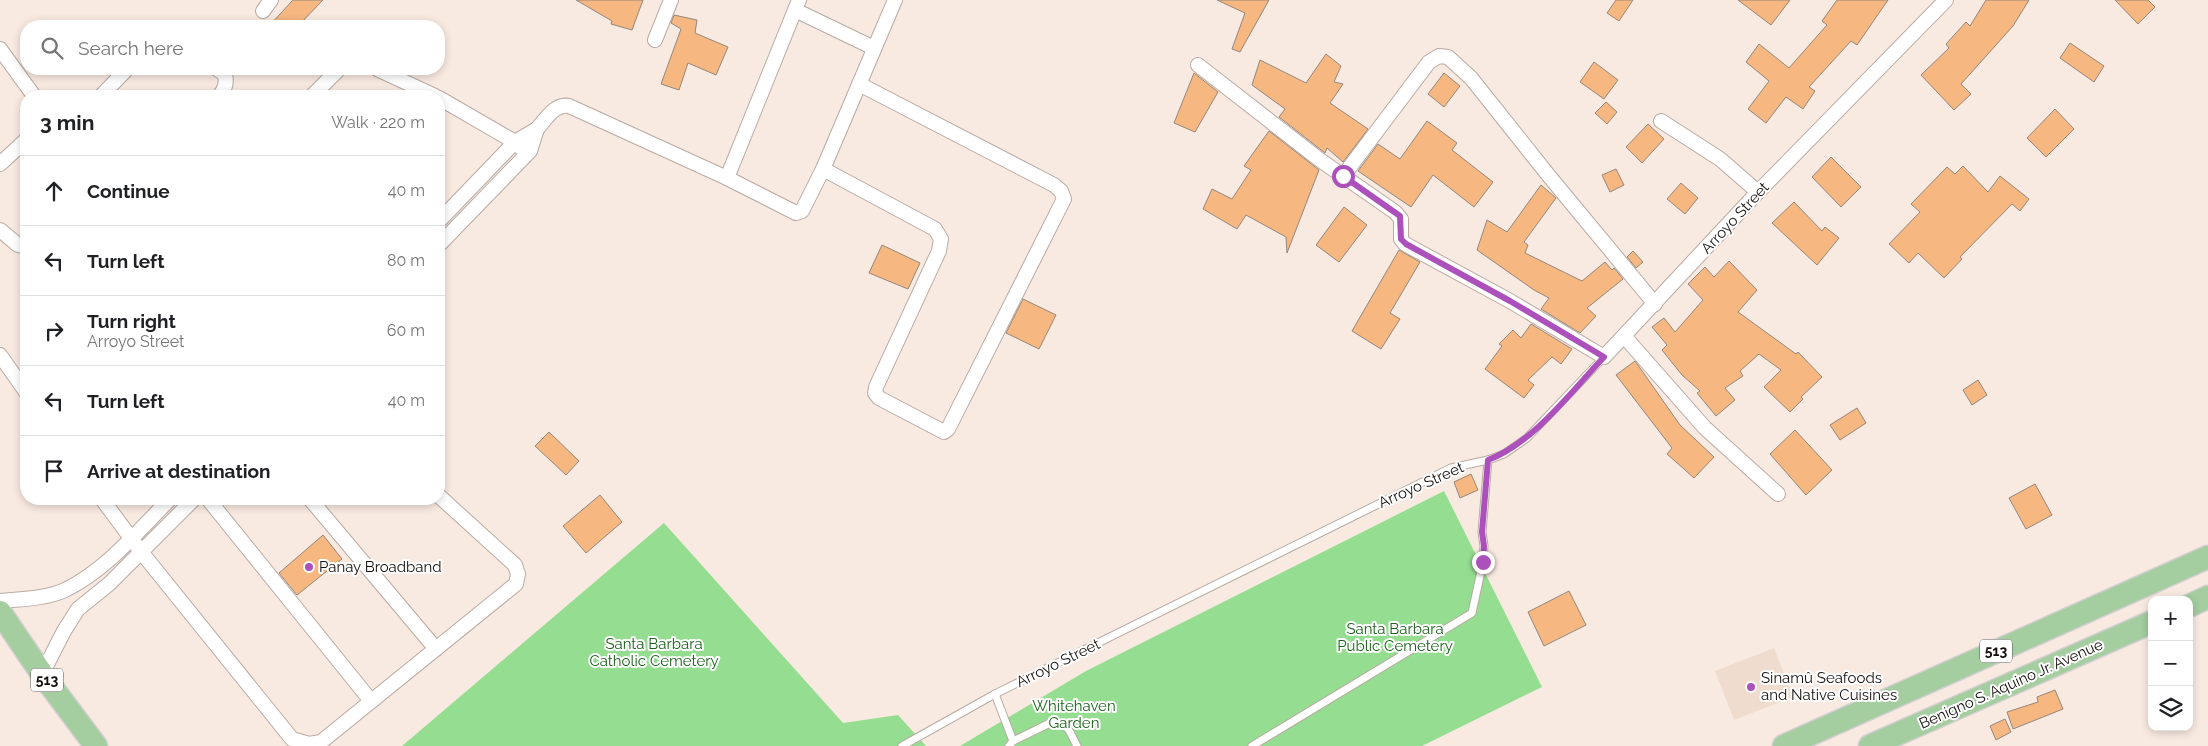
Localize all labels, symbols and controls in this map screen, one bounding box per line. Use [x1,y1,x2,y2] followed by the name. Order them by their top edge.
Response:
[20,20,445,75] search box
[38,34,66,62] icon: search
[78,37,184,59] text: Search here
[40,110,94,135] text: 3 min
[331,113,425,132] text: Walk · 220 m
[1332,165,1355,188] route start
[40,177,68,205] icon: ahead
[1697,178,1773,258] street label: Arroyo Street
[87,180,170,202] text: Continue
[388,181,425,200] text: 40 m
[40,247,68,275] icon: left
[87,250,164,272] text: Turn left
[387,251,425,270] text: 80 m
[87,310,176,332] text: Turn right
[40,317,68,345] icon: right
[387,321,425,340] text: 60 m
[87,332,184,351] text: Arroyo Street
[40,387,68,415] icon: left
[87,390,164,412] text: Turn left
[388,391,425,410] text: 40 m
[40,457,68,485] icon: arrive
[1376,458,1466,512] street label: Arroyo Street
[87,460,271,482] text: Arrive at destination
[1472,551,1495,574] route end
[319,558,442,576] place label: Panay Broadband
[303,561,315,573] marker: Panay Broadband
[2148,596,2193,731] map controls
[2148,596,2193,641] button: +
[1337,620,1453,655] park label: Santa Barbara Public Cemetery
[589,635,719,670] park label: Santa Barbara Catholic Cemetery
[1013,635,1103,691] street label: Arroyo Street
[1916,635,2106,733] street label: Benigno S. Aquino Jr. Avenue
[1980,640,2012,662] road number: 513
[2148,641,2193,686] button: −
[31,668,63,692] road number: 513
[1761,669,1897,704] place label: Sinamû Seafoods and Native Cuisines
[1745,681,1757,693] marker: Sinamû Seafoods and Native Cuisines
[2148,686,2193,731] button: layers
[1032,697,1116,732] park label: Whitehaven Garden

